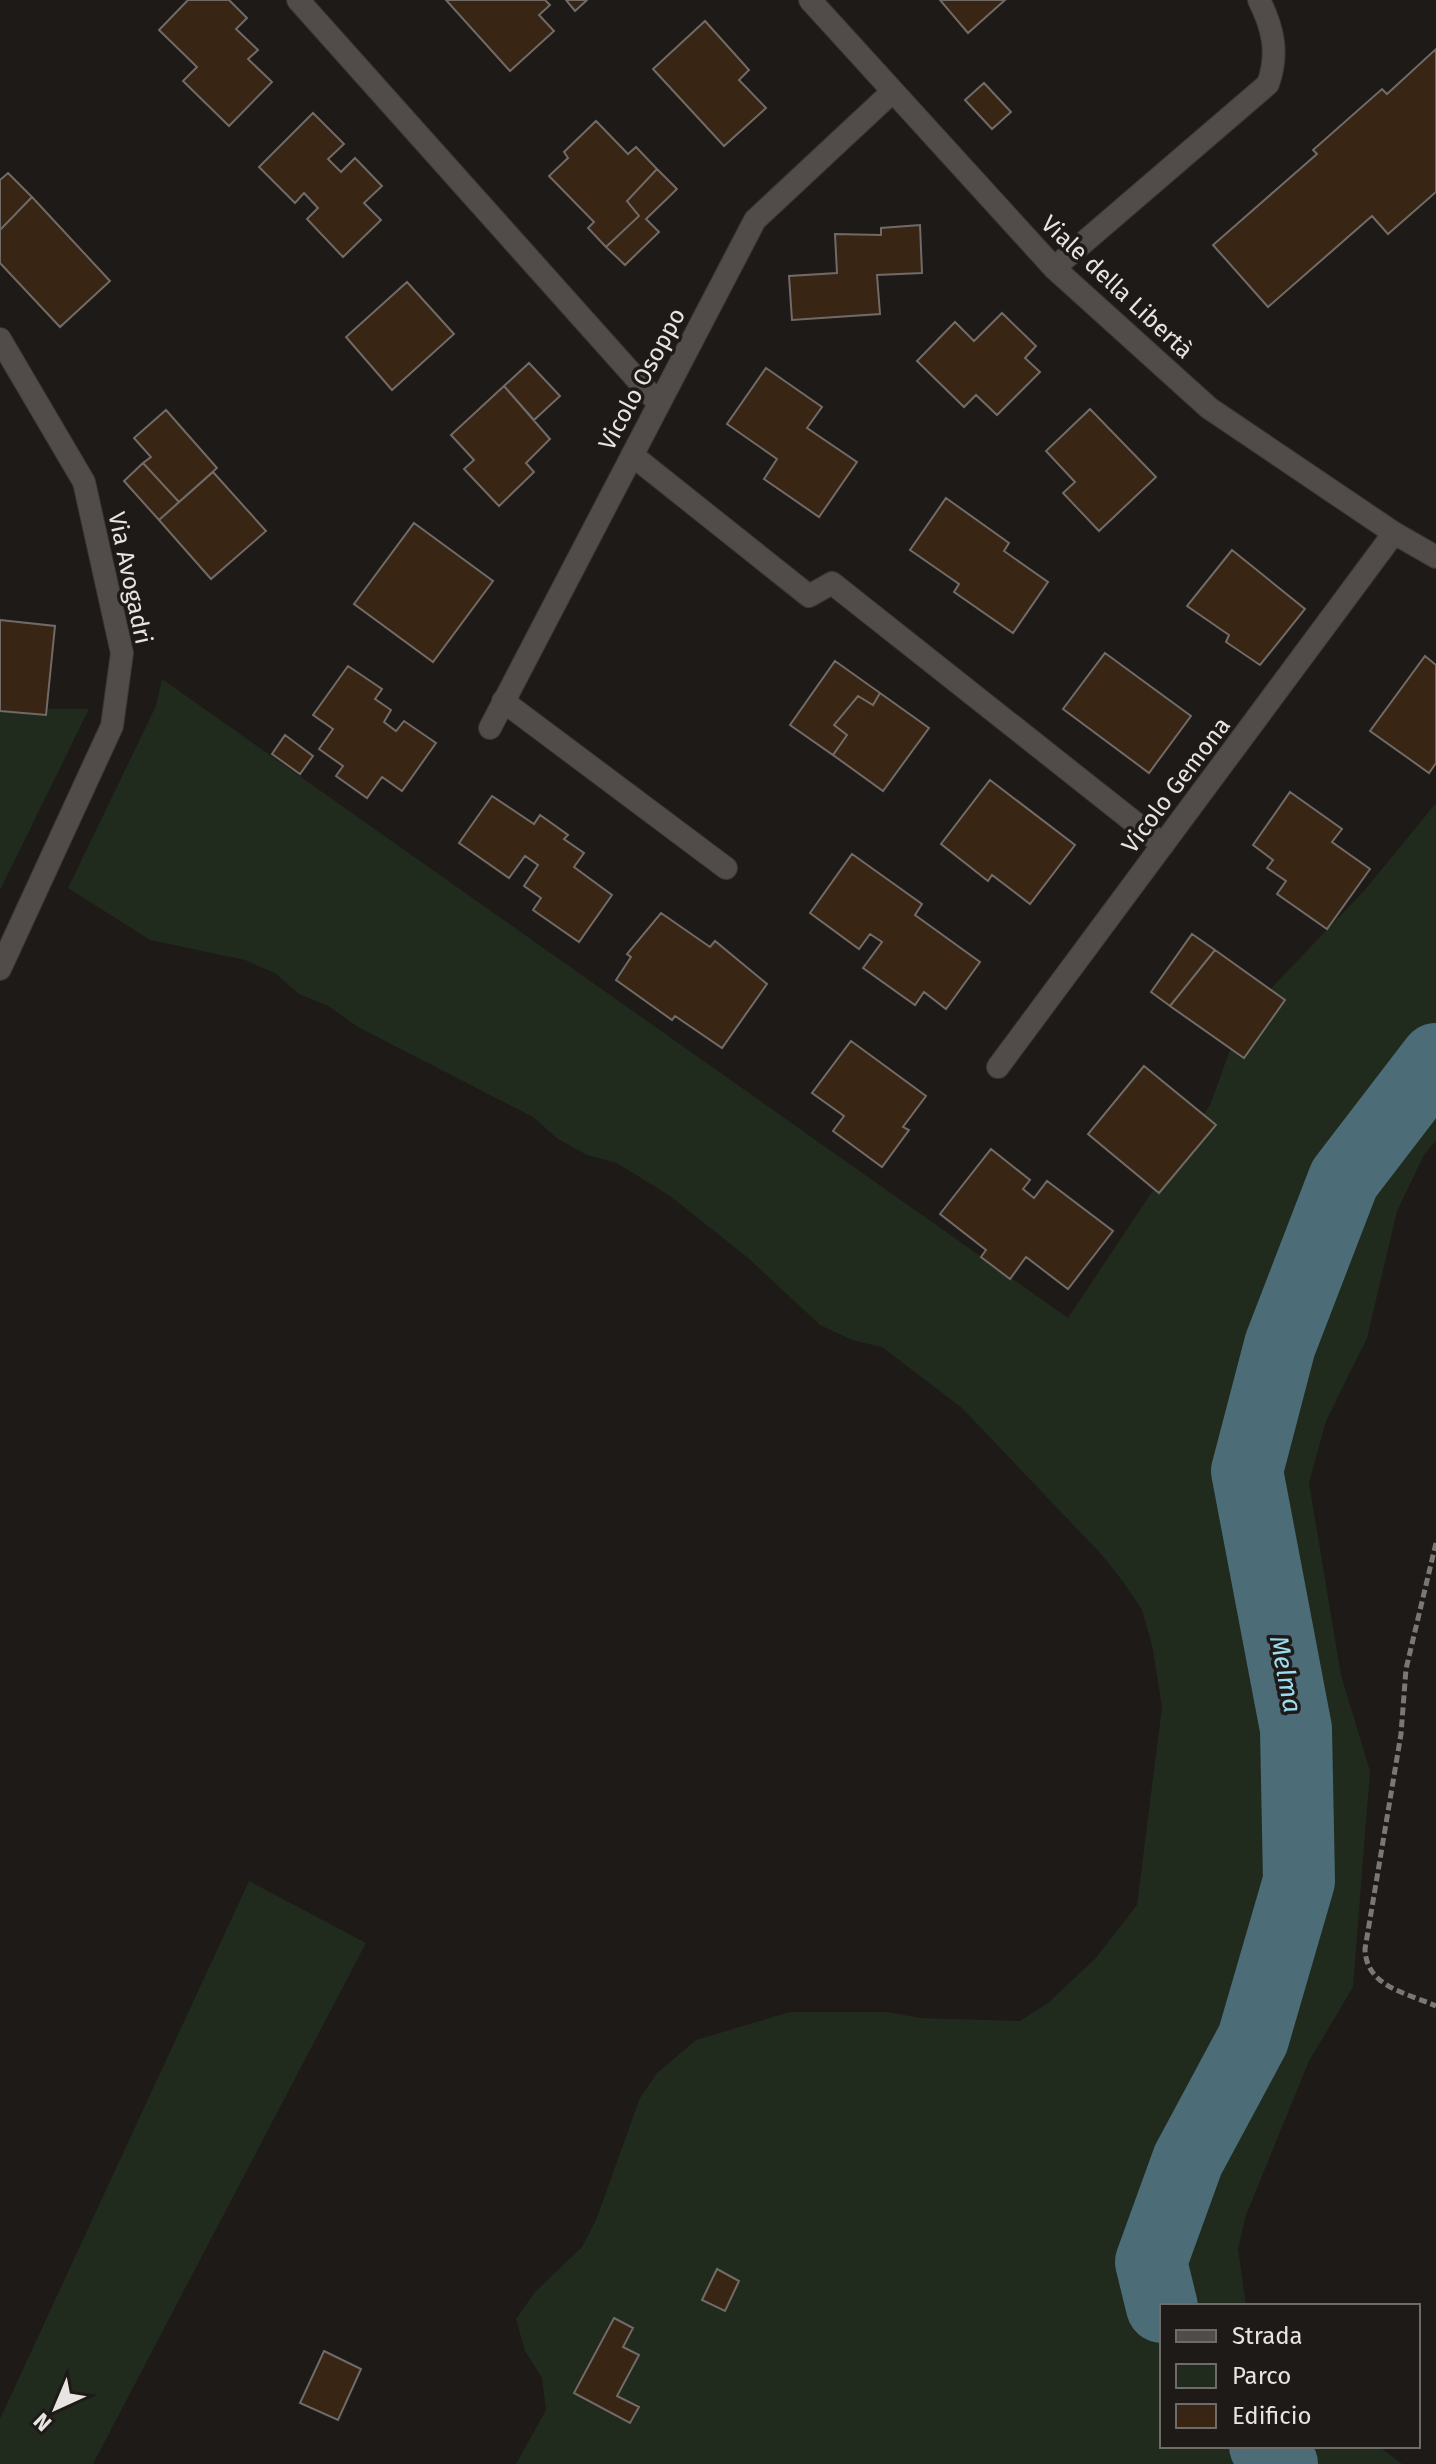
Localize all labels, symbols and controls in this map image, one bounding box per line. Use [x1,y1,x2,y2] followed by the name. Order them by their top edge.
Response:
[1035,210,1199,364] street label: Viale della Libertà
[593,303,691,455] street label: Vicolo Osoppo
[102,509,158,647] street label: Via Avogadri
[1116,712,1236,858] street label: Vicolo Gemona
[1263,1633,1308,1715] water label: Melma
[1160,2304,1420,2448] legend
[1232,2322,1303,2350] text: Strada
[1232,2362,1291,2390] text: Parco
[16,2368,96,2448] north arrow
[1232,2402,1312,2430] text: Edificio
[28,2407,57,2437] text: N

